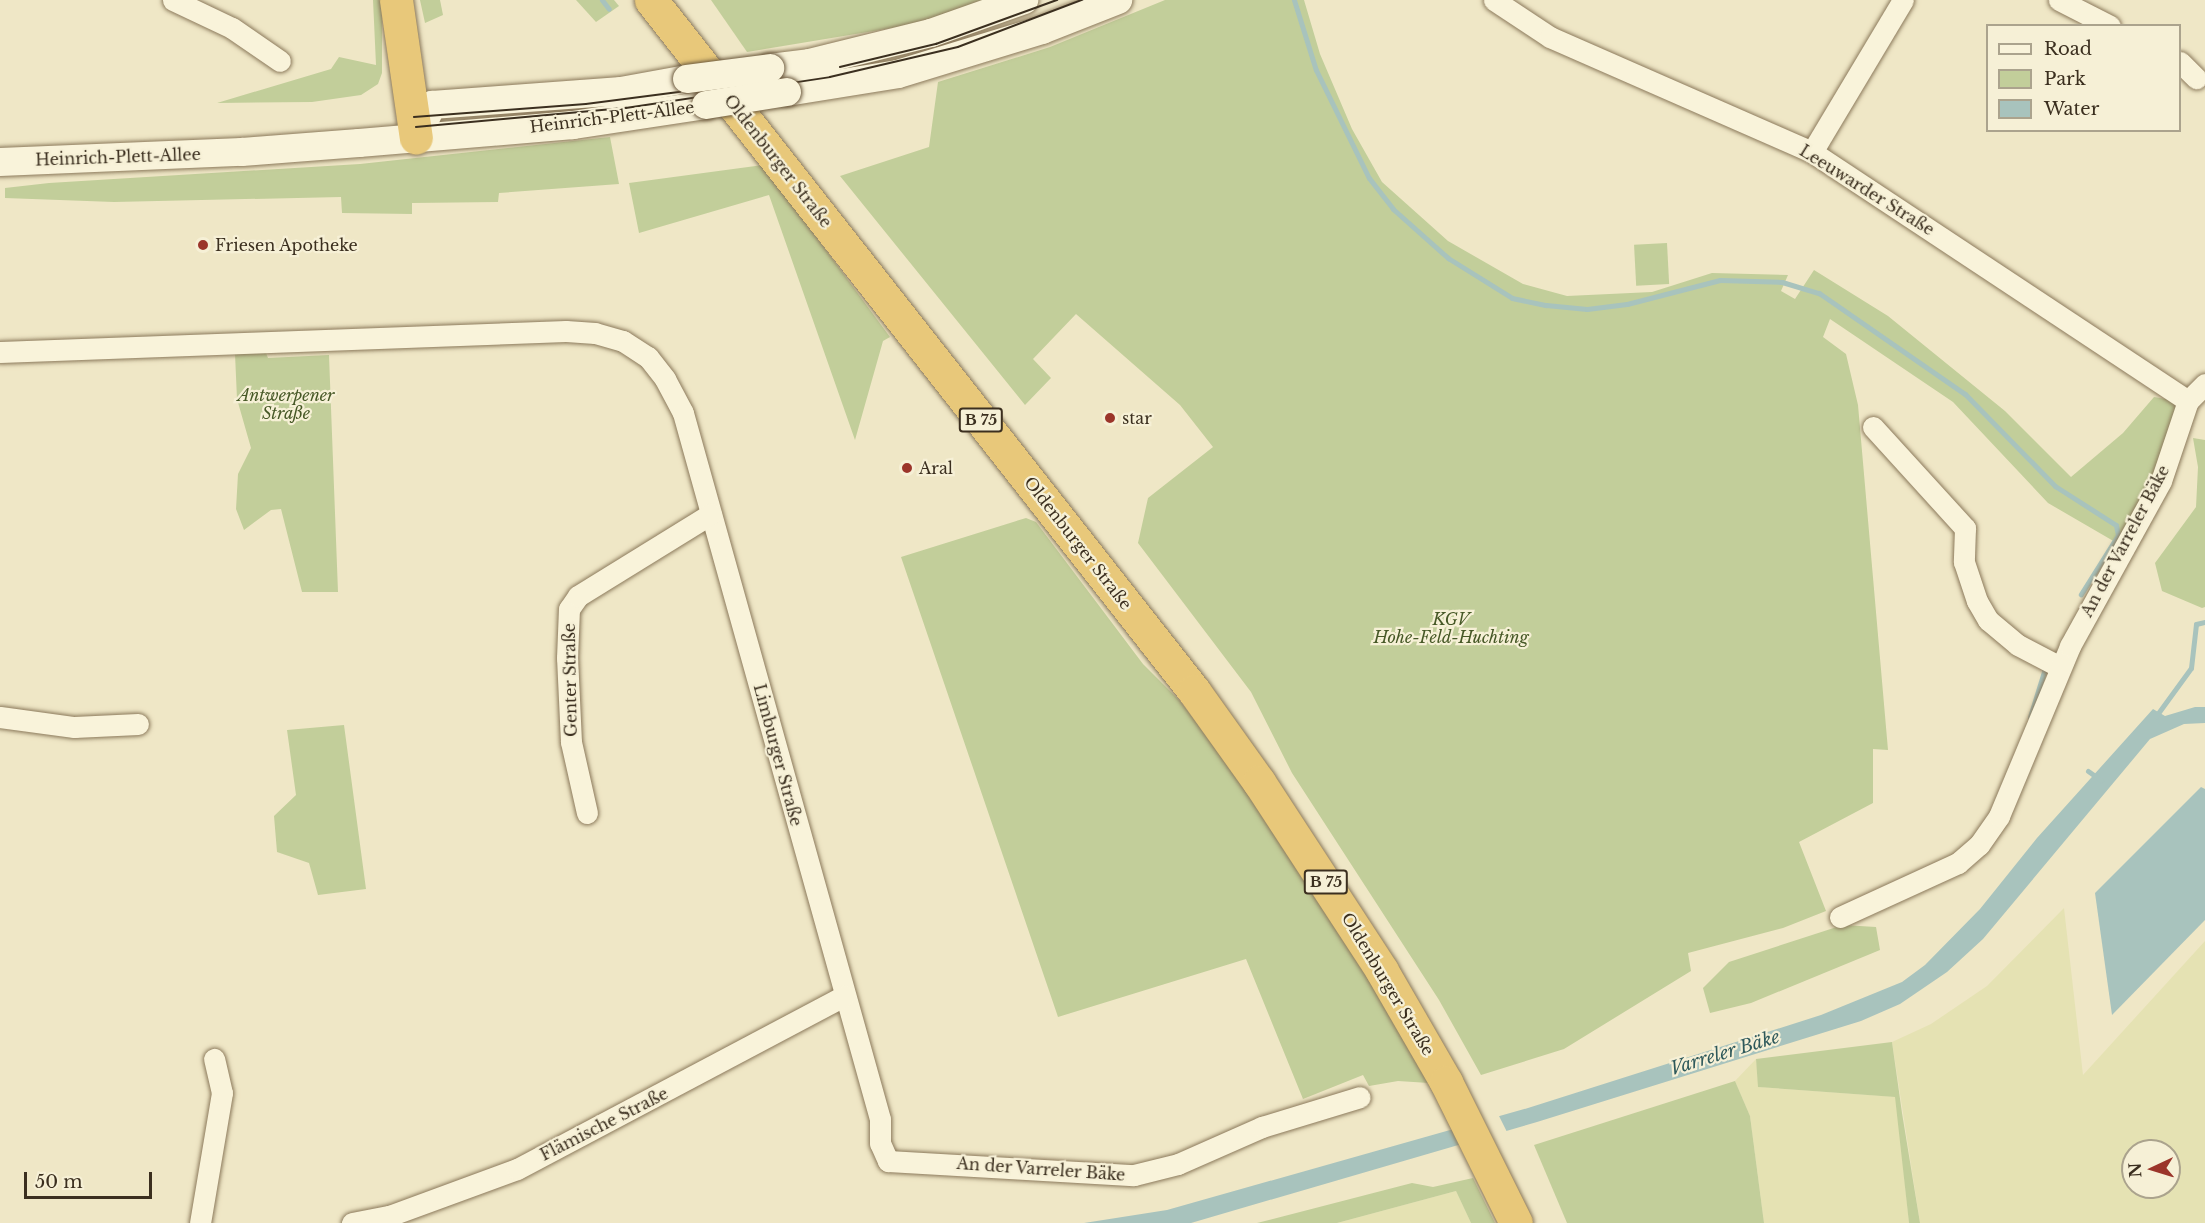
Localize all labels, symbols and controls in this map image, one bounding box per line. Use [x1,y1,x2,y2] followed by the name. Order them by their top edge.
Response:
[1986,24,2181,132] legend
[2044,38,2092,60] text: Road
[2044,68,2086,90] text: Park
[720,91,836,231] street label: Oldenburger Straße
[529,97,695,137] street label: Heinrich-Plett-Allee
[2044,98,2099,120] text: Water
[1796,141,1938,239] street label: Leeuwarder Straße
[35,145,201,169] street label: Heinrich-Plett-Allee
[215,235,358,255] place label: Friesen Apotheke
[196,238,210,252] marker: Friesen Apotheke
[238,385,334,423] park label: Antwerpener Straße
[958,408,1004,432] road number: B 75
[1122,408,1152,428] place label: star
[1103,411,1117,425] marker: star
[919,458,953,478] place label: Aral
[900,461,914,475] marker: Aral
[2077,461,2173,621] street label: An der Varreler Bäke
[1020,473,1136,613] street label: Oldenburger Straße
[1374,609,1528,647] park label: KGV Hohe-Feld-Huchting
[559,623,581,737] street label: Genter Straße
[750,682,806,828] street label: Limburger Straße
[1304,870,1348,894] road number: B 75
[1338,909,1438,1059] street label: Oldenburger Straße
[1667,1026,1783,1080] water label: Varreler Bäke
[537,1083,671,1165] street label: Flämische Straße
[2121,1139,2181,1199] north arrow
[955,1153,1127,1185] street label: An der Varreler Bäke
[27,1160,154,1198] scale bar
[2125,1162,2146,1178] text: N
[35,1171,83,1193] text: 50 m

